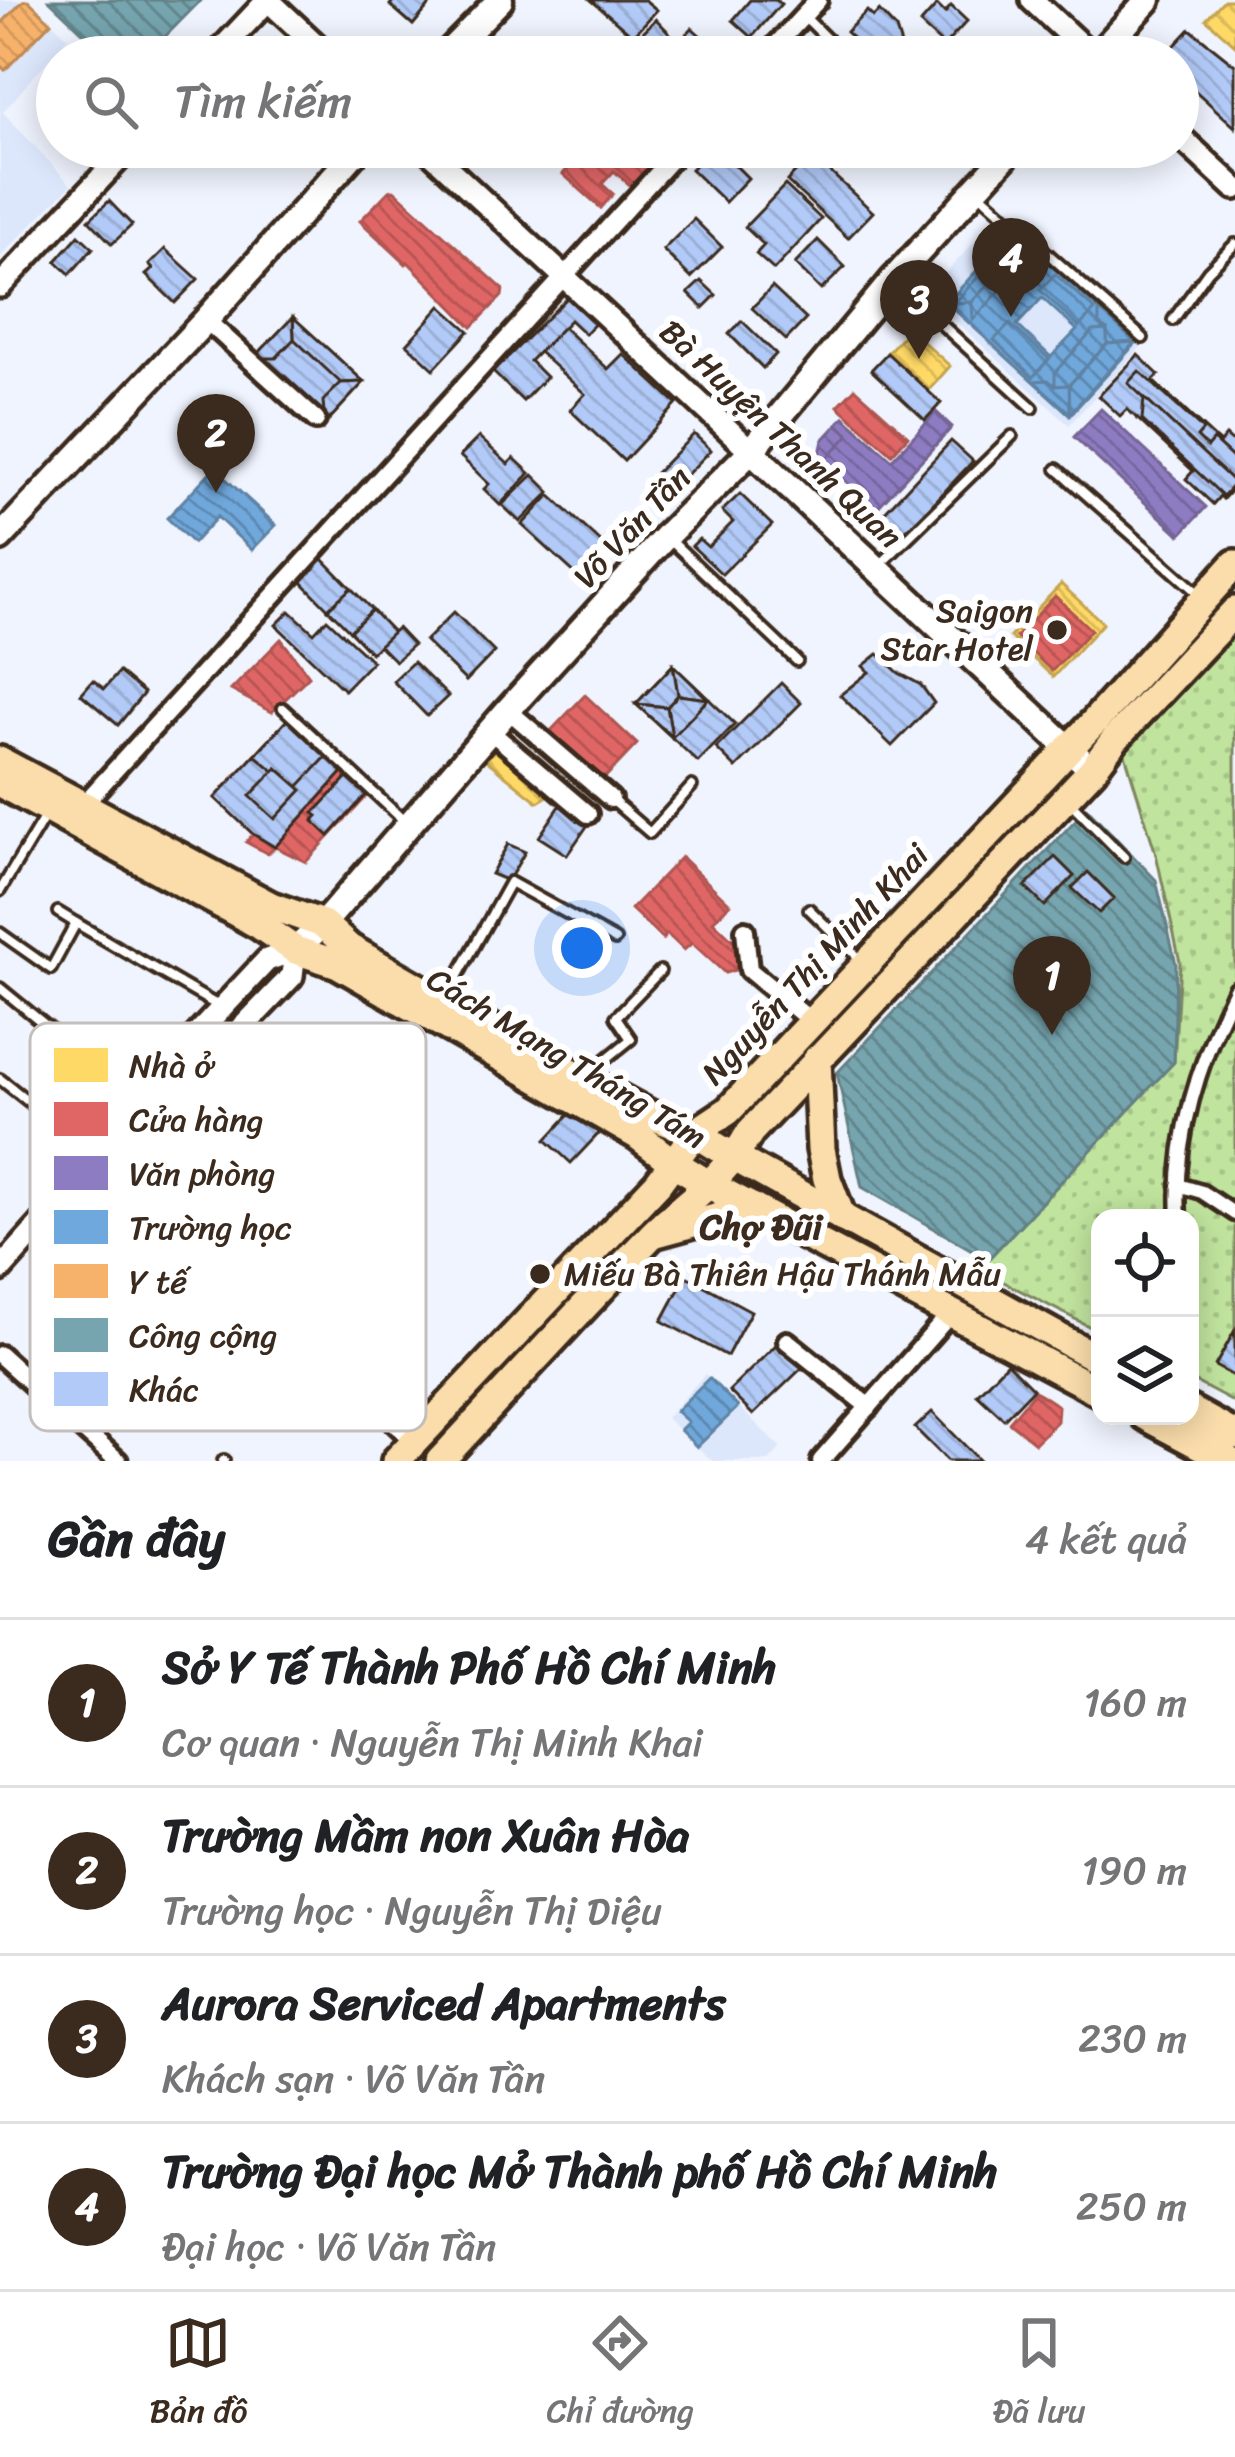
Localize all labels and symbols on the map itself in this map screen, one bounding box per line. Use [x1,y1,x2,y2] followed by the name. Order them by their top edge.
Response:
[972,218,1050,317] pin: 4
[880,260,958,359] pin: 3
[645,305,917,563] street label: Bà Huyện Thanh Quan
[177,394,255,493] pin: 2
[559,451,705,603] street label: Võ Văn Tần
[880,582,1034,678] place label: Saigon Star Hotel
[1044,617,1070,643] marker: Saigon Star Hotel
[686,828,944,1099] street label: Nguyễn Thị Minh Khai
[552,918,612,978] your location
[1013,936,1091,1035] pin: 1
[415,951,719,1165] street label: Cách Mạng Tháng Tám
[30,1023,426,1431] legend
[129,1037,216,1095] text: Nhà ở
[129,1091,264,1149] text: Cửa hàng
[129,1145,275,1203] text: Văn phòng
[699,1195,824,1259] district label: Chợ Đũi
[129,1199,292,1257] text: Trường học
[564,1245,1001,1303] place label: Miếu Bà Thiên Hậu Thánh Mẫu
[129,1253,192,1311] text: Y tế
[527,1261,553,1287] marker: Miếu Bà Thiên Hậu Thánh Mẫu
[129,1307,277,1365] text: Công cộng
[129,1361,199,1419] text: Khác

